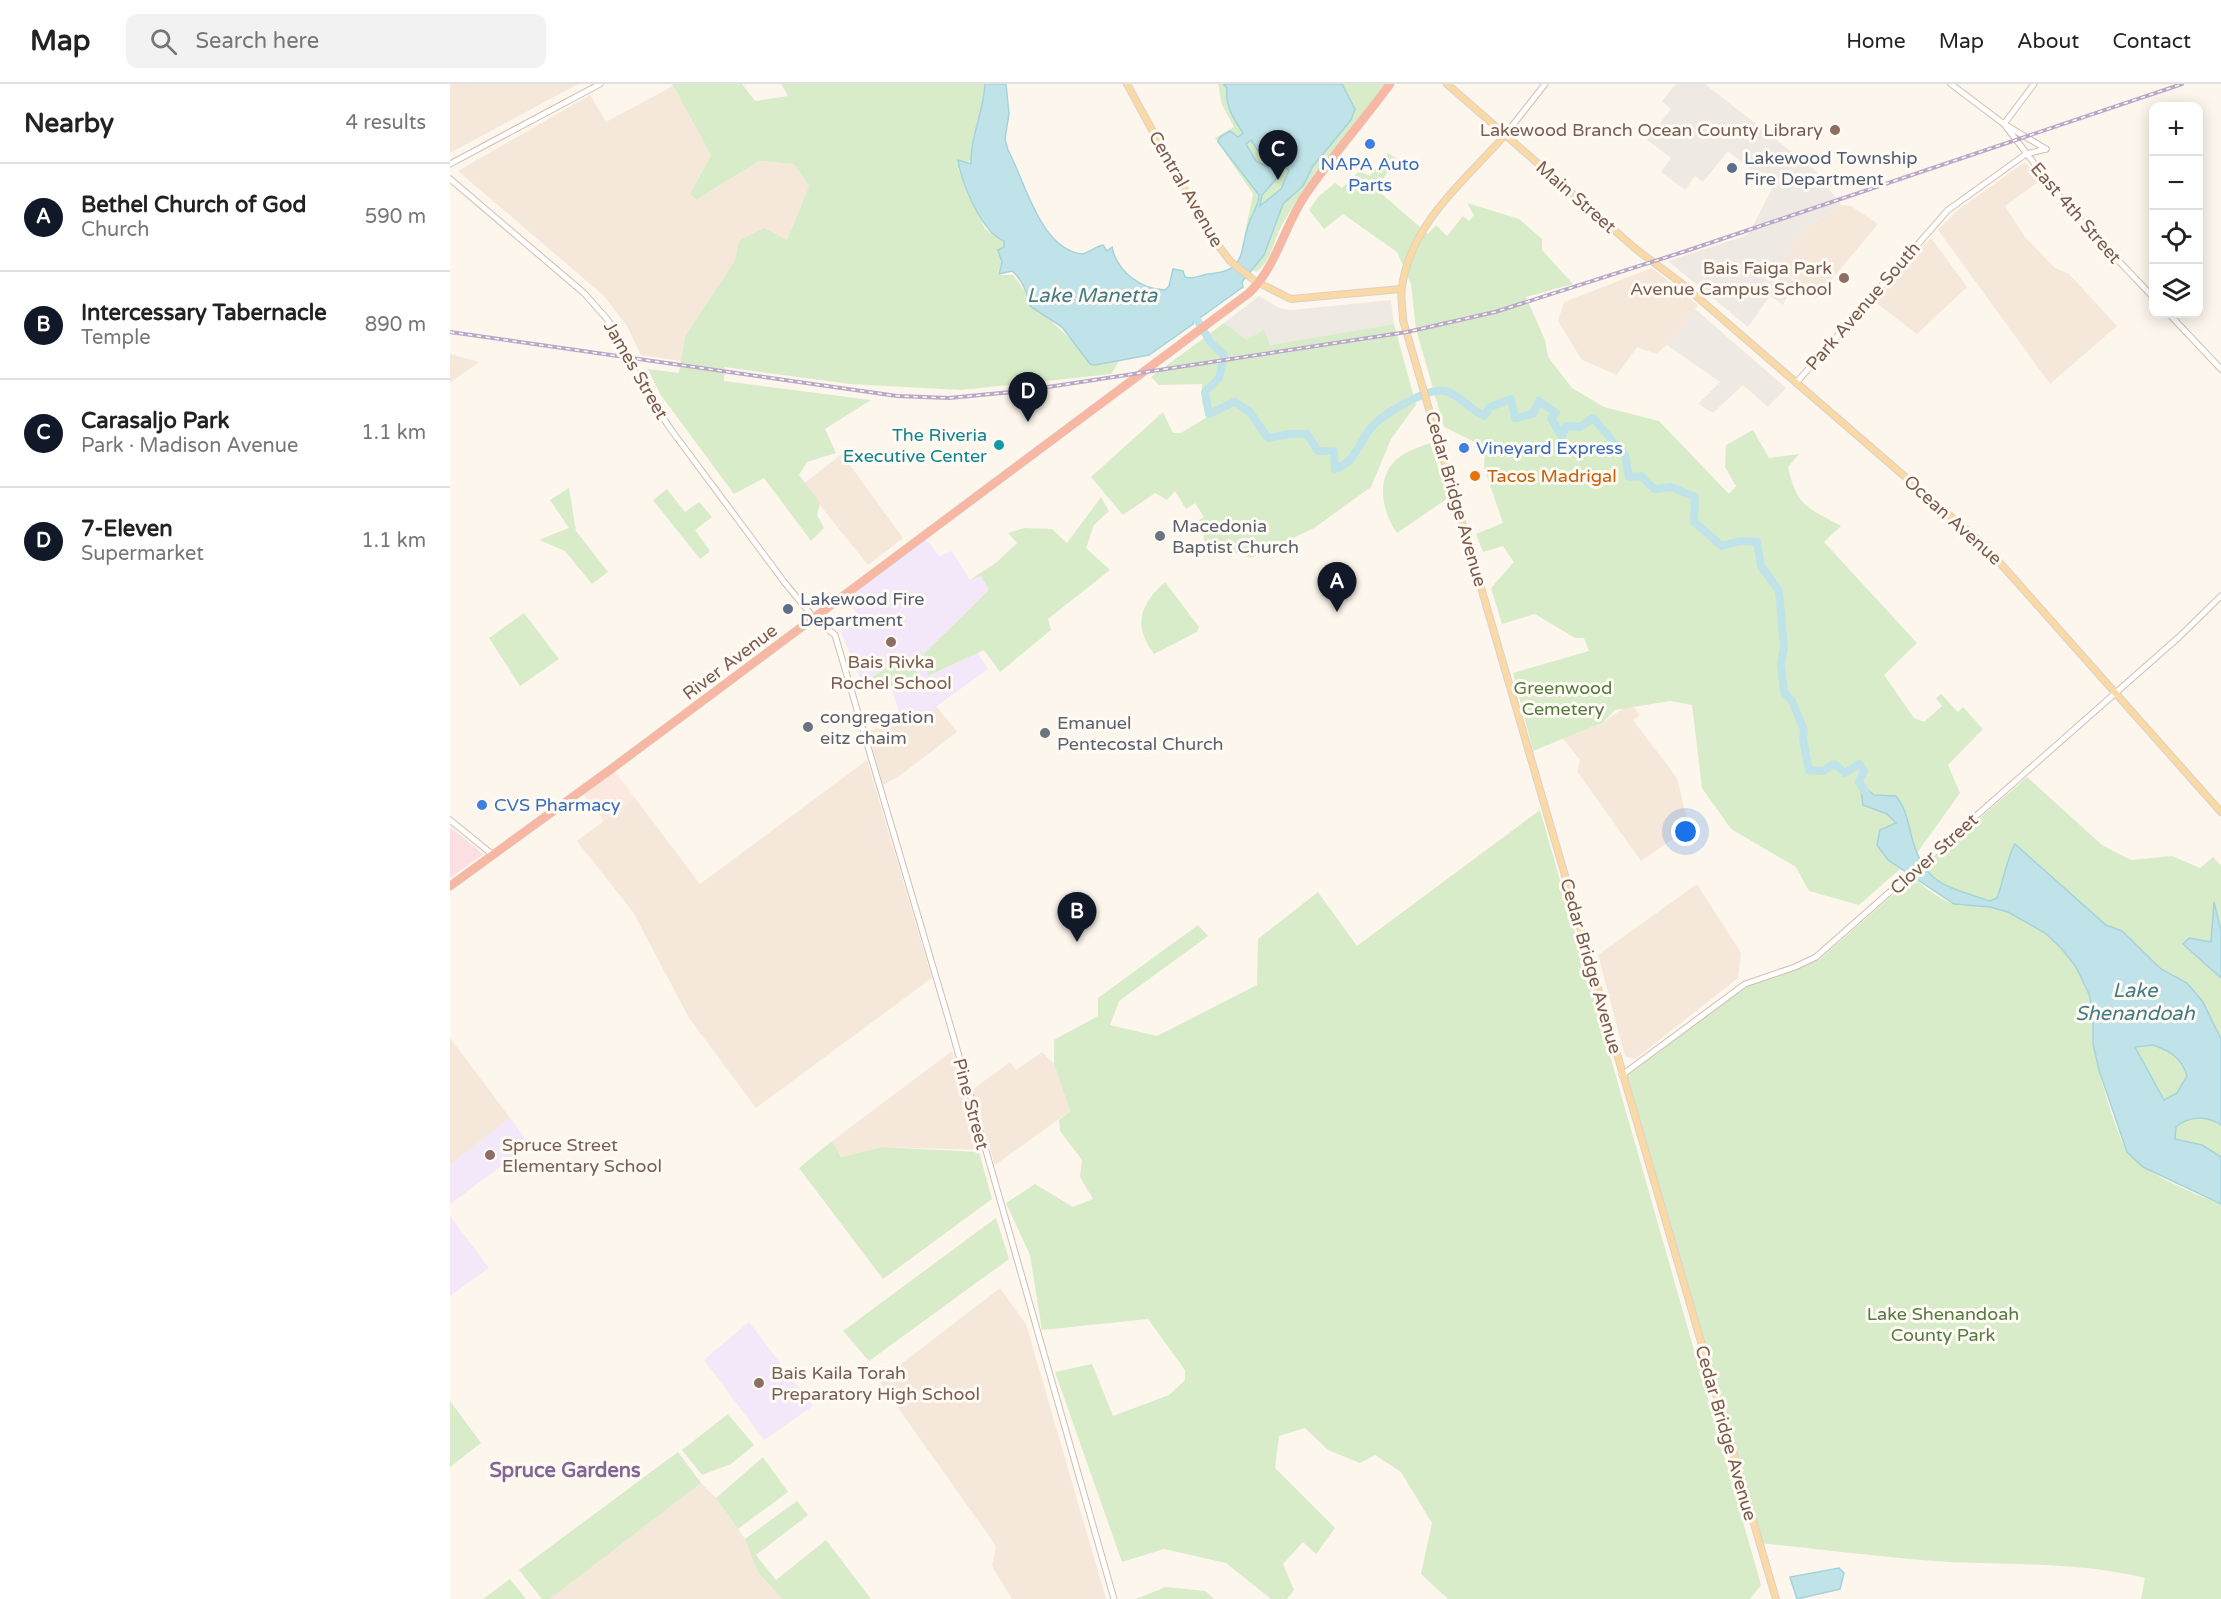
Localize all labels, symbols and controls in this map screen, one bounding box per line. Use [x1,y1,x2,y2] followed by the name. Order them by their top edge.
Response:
[126,14,546,68] search box
[30,24,90,58] text: Map
[147,25,180,58] icon: search
[195,28,319,54] text: Search here
[1846,29,1906,54] text: Home
[1939,29,1984,54] text: Map
[2017,29,2079,54] text: About
[2112,29,2191,54] text: Contact
[2149,102,2203,318] map controls
[2149,102,2203,156] button: +
[24,108,114,139] text: Nearby
[346,111,426,135] text: 4 results
[1480,119,1823,141] place label: Lakewood Branch Ocean County Library
[1828,123,1842,137] marker: Lakewood Branch Ocean County Library
[1144,127,1228,251] street label: Central Avenue
[1258,130,1298,180] pin: C
[1363,137,1377,151] marker: NAPA Auto Parts
[1744,147,1918,190] place label: Lakewood Township Fire Department
[1320,153,1420,196] place label: NAPA Auto Parts
[1531,156,1621,238] street label: Main Street
[2149,156,2203,210] button: −
[2026,158,2126,268] street label: East 4th Street
[1725,161,1739,175] marker: Lakewood Township Fire Department
[81,192,306,218] text: Bethel Church of God
[36,205,51,229] text: A
[365,205,426,229] text: 590 m
[2149,210,2203,264] button: locate
[81,218,149,242] text: Church
[1801,237,1925,375] street label: Park Avenue South
[1630,257,1832,300] place label: Bais Faiga Park Avenue Campus School
[2149,264,2203,318] button: layers
[1837,271,1851,285] marker: Bais Faiga Park Avenue Campus School
[1027,284,1158,308] water label: Lake Manetta
[81,300,327,326] text: Intercessary Tabernacle
[37,313,50,337] text: B
[365,313,426,337] text: 890 m
[599,317,673,423] street label: James Street
[81,326,151,350] text: Temple
[1008,372,1048,422] pin: D
[81,408,230,434] text: Carasaljo Park
[1420,409,1492,589] street label: Cedar Bridge Avenue
[37,421,50,445] text: C
[361,421,426,445] text: 1.1 km
[843,424,987,467] place label: The Riveria Executive Center
[81,434,298,458] text: Park · Madison Avenue
[1476,437,1623,459] place label: Vineyard Express
[992,438,1006,452] marker: The Riveria Executive Center
[1457,441,1471,455] marker: Vineyard Express
[1487,465,1617,487] place label: Tacos Madrigal
[1468,469,1482,483] marker: Tacos Madrigal
[1900,470,2006,570] street label: Ocean Avenue
[1172,515,1299,558] place label: Macedonia Baptist Church
[81,516,173,542] text: 7-Eleven
[36,529,51,553] text: D
[361,529,426,553] text: 1.1 km
[1153,529,1167,543] marker: Macedonia Baptist Church
[81,542,204,566] text: Supermarket
[1318,562,1356,612] pin: A
[800,588,924,631] place label: Lakewood Fire Department
[781,602,795,616] marker: Lakewood Fire Department
[678,619,782,705] street label: River Avenue
[884,635,898,649] marker: Bais Rivka Rochel School
[830,651,952,694] place label: Bais Rivka Rochel School
[1514,677,1612,720] park label: Greenwood Cemetery
[820,706,934,749] place label: congregation eitz chaim
[1057,712,1223,755] place label: Emanuel Pentecostal Church
[801,720,815,734] marker: congregation eitz chaim
[1038,726,1052,740] marker: Emanuel Pentecostal Church
[494,794,621,816] place label: CVS Pharmacy
[475,798,489,812] marker: CVS Pharmacy
[1886,809,1982,899] street label: Clover Street
[1671,817,1700,846] your location
[1555,876,1627,1056] street label: Cedar Bridge Avenue
[1058,892,1096,942] pin: B
[2075,979,2196,1026] water label: Lake Shenandoah
[948,1056,994,1152] street label: Pine Street
[502,1134,662,1177] place label: Spruce Street Elementary School
[483,1148,497,1162] marker: Spruce Street Elementary School
[1867,1303,2019,1346] park label: Lake Shenandoah County Park
[1690,1343,1762,1523] street label: Cedar Bridge Avenue
[771,1362,980,1405] place label: Bais Kaila Torah Preparatory High School
[752,1376,766,1390] marker: Bais Kaila Torah Preparatory High School
[489,1459,641,1483] district label: Spruce Gardens

